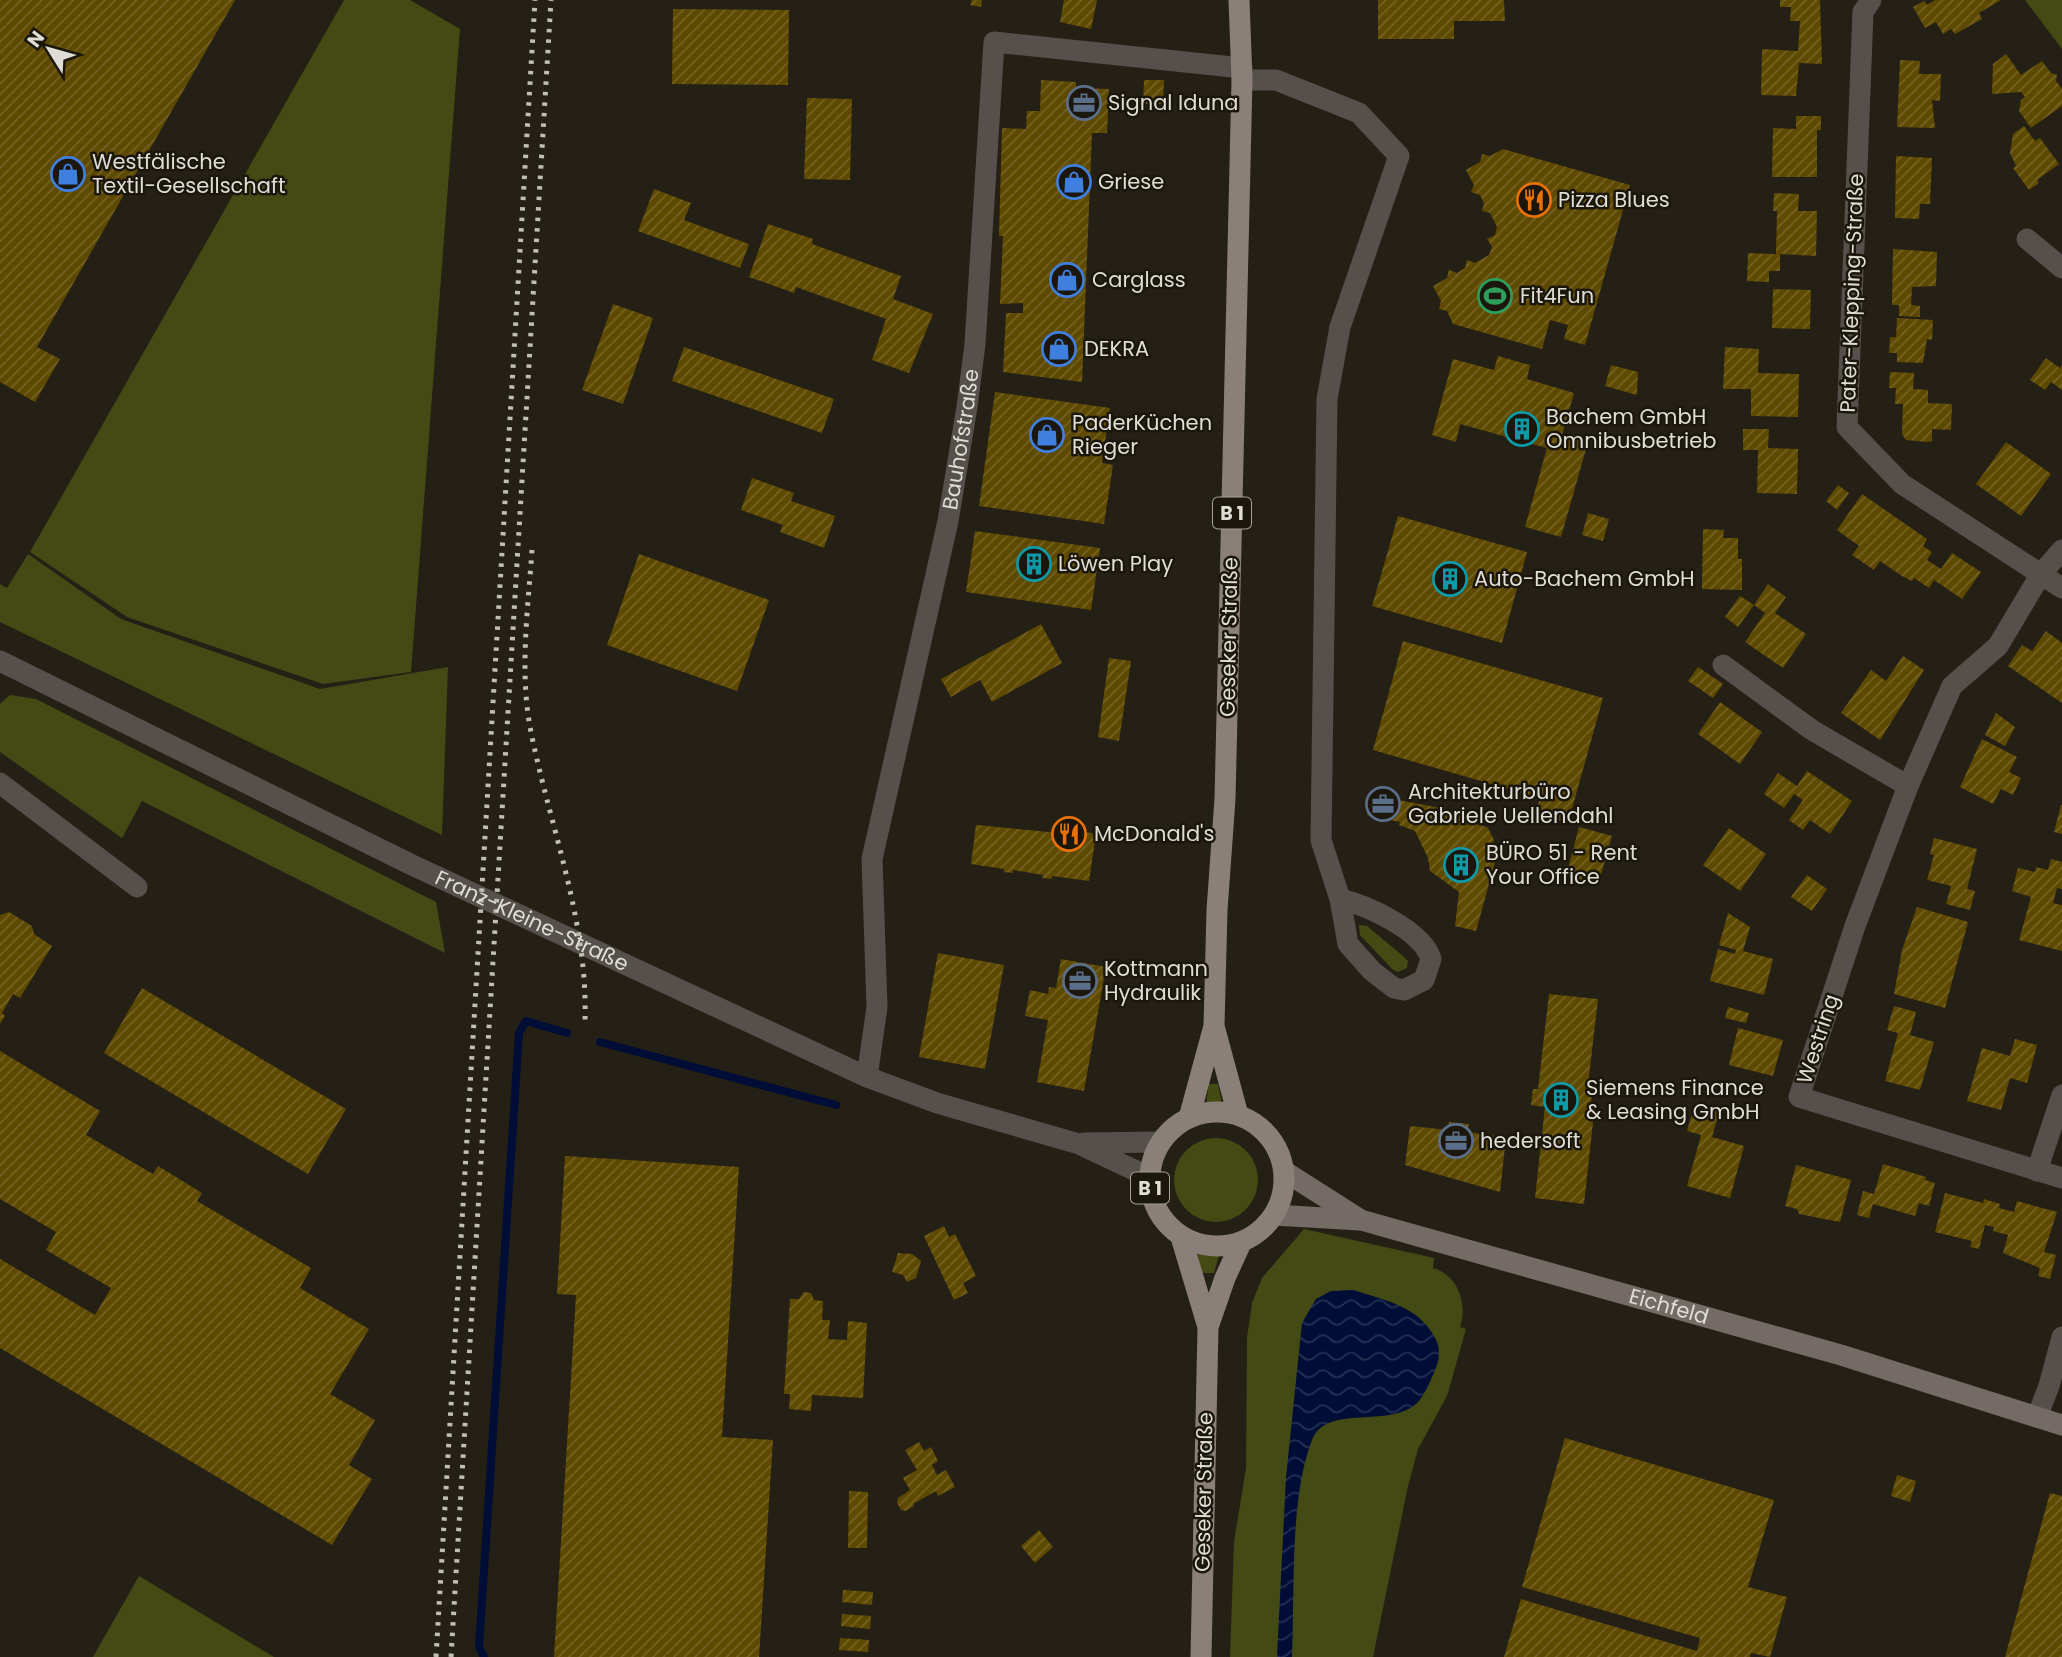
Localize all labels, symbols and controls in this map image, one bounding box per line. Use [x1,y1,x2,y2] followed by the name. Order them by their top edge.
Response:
[14,14,84,84] north arrow
[21,25,51,53] text: N
[1065,84,1103,122] office icon: Signal Iduna
[1108,88,1239,117] place label: Signal Iduna
[92,147,286,200] place label: Westfälische Textil-Gesellschaft
[49,155,87,193] shop icon: Westfälische Textil-Gesellschaft
[1055,163,1093,201] shop icon: Griese
[1098,167,1164,196] place label: Griese
[1833,173,1870,413] street label: Pater-Klepping-Straße
[1515,181,1553,219] restaurant icon: Pizza Blues
[1558,185,1670,214] place label: Pizza Blues
[1048,261,1086,299] shop icon: Carglass
[1092,265,1186,294] place label: Carglass
[1476,277,1514,315] sports icon: Fit4Fun
[1520,281,1594,310] place label: Fit4Fun
[1040,330,1078,368] shop icon: DEKRA
[1084,334,1149,363] place label: DEKRA
[935,367,986,512] street label: Bauhofstraße
[1546,402,1716,455] place label: Bachem GmbH Omnibusbetrieb
[1072,408,1212,461] place label: PaderKüchen Rieger
[1503,410,1541,448] building icon: Bachem GmbH Omnibusbetrieb
[1028,416,1066,454] shop icon: PaderKüchen Rieger
[1213,498,1251,528] road number: B 1
[1015,545,1053,583] building icon: Löwen Play
[1058,549,1173,578] place label: Löwen Play
[1213,557,1244,717] street label: Geseker Straße
[1431,560,1469,598] building icon: Auto-Bachem GmbH
[1474,564,1694,593] place label: Auto-Bachem GmbH
[1408,777,1614,830] place label: Architekturbüro Gabriele Uellendahl
[1364,785,1402,823] office icon: Architekturbüro Gabriele Uellendahl
[1050,815,1088,853] restaurant icon: McDonald's
[1094,819,1214,848] place label: McDonald's
[1486,838,1638,891] place label: BÜRO 51 - Rent Your Office
[1442,846,1480,884] building icon: BÜRO 51 - Rent Your Office
[431,863,634,978] street label: Franz-Kleine-Straße
[1104,954,1208,1007] place label: Kottmann Hydraulik
[1061,962,1099,1000] office icon: Kottmann Hydraulik
[1789,990,1846,1087] street label: Westring
[1586,1073,1764,1126] place label: Siemens Finance & Leasing GmbH
[1542,1081,1580,1119] building icon: Siemens Finance & Leasing GmbH
[1437,1122,1475,1160] office icon: hedersoft
[1480,1126,1580,1155] place label: hedersoft
[1131,1172,1169,1204] road number: B 1
[1626,1281,1712,1331] street label: Eichfeld
[1188,1412,1219,1572] street label: Geseker Straße

